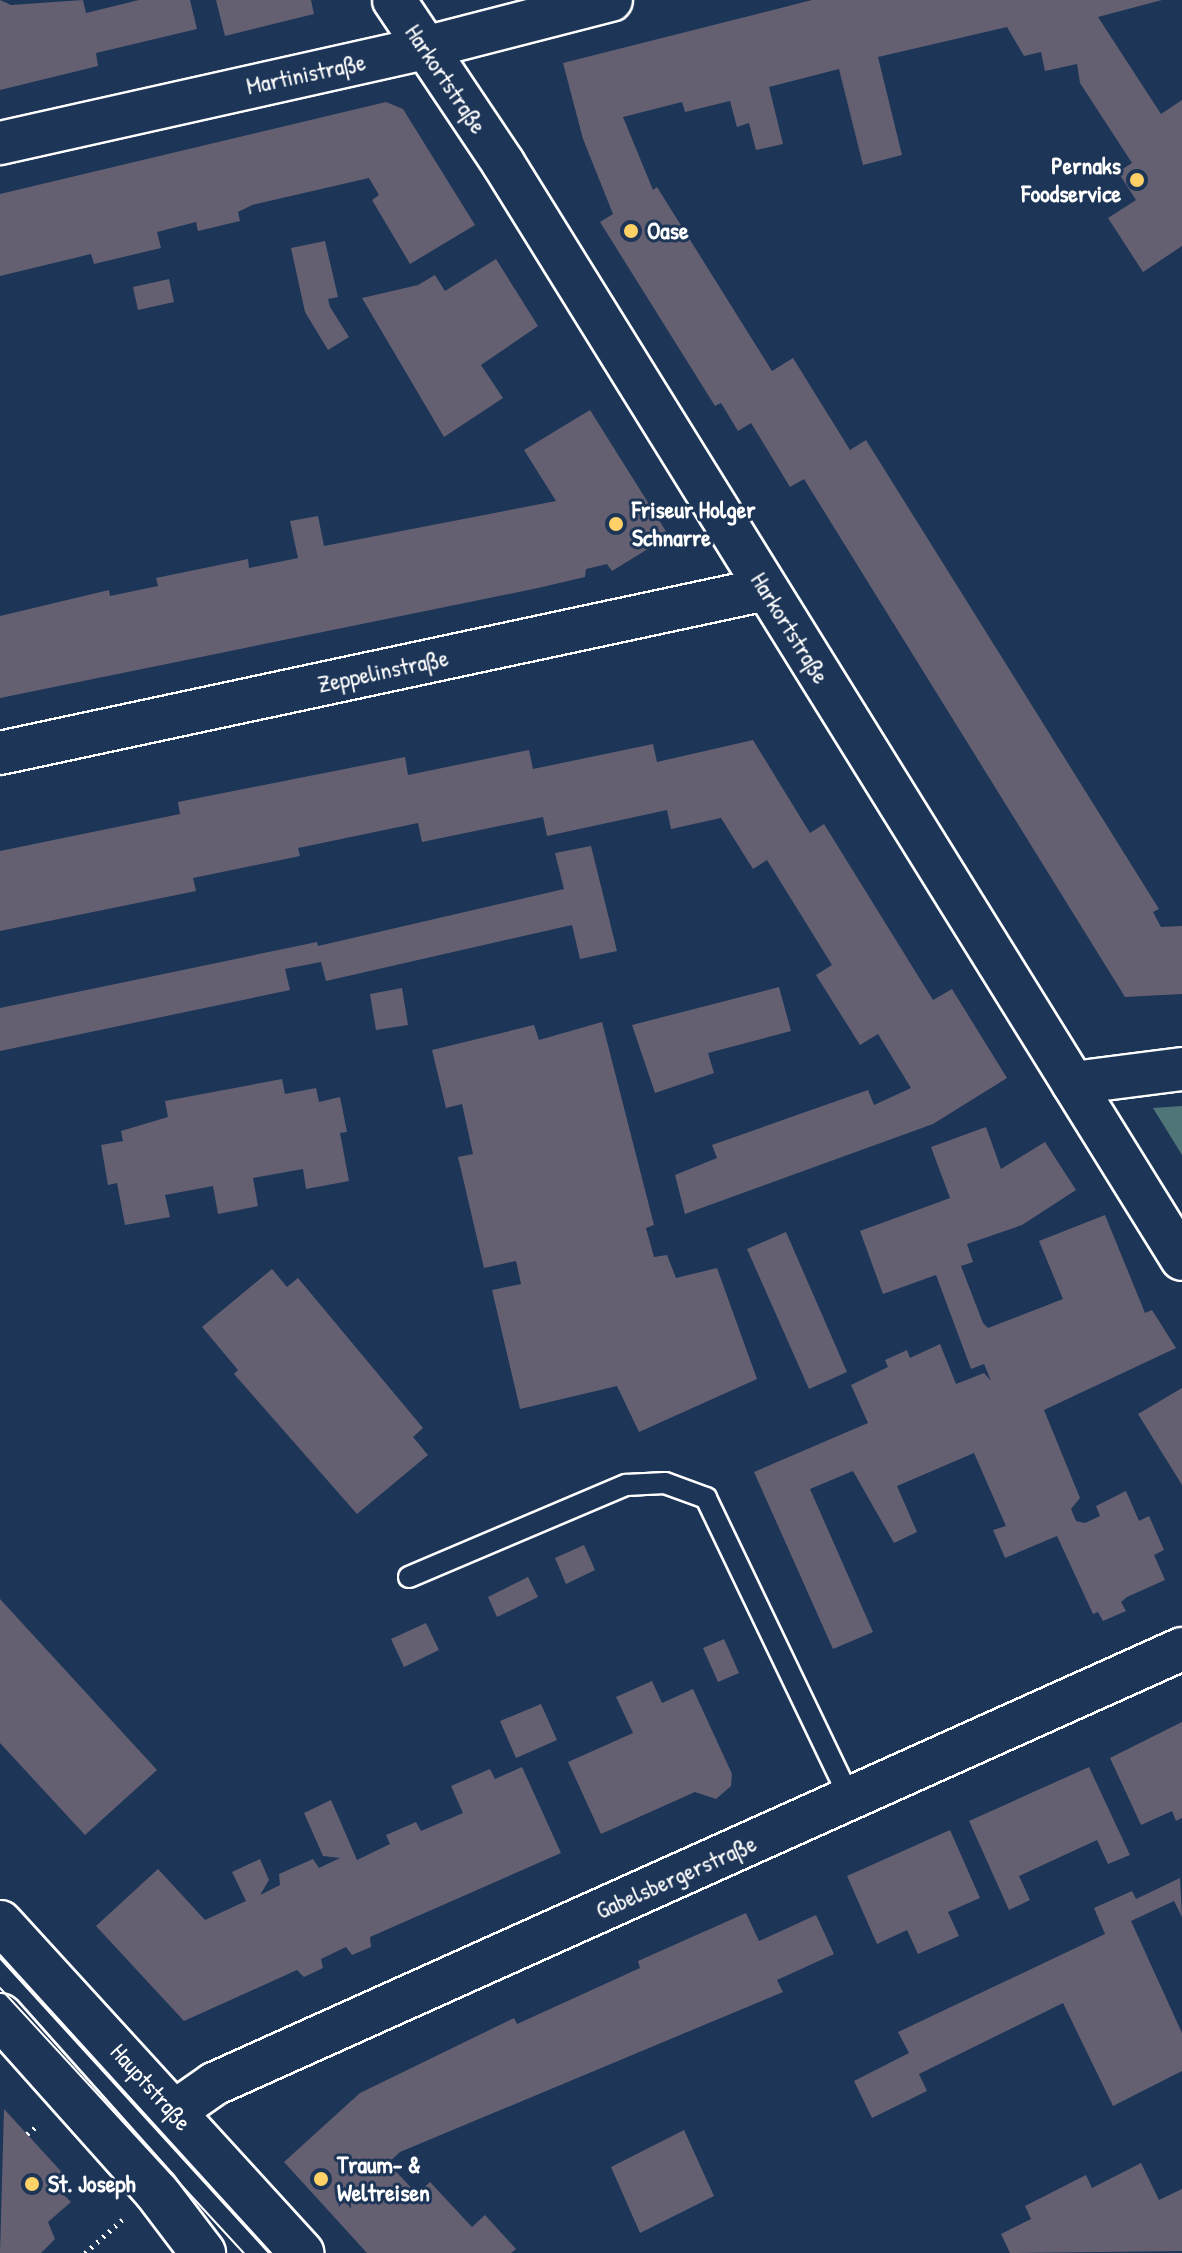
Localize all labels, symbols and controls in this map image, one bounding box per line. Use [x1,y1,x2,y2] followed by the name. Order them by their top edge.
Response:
[399,19,493,139] street label: Harkortstraße
[244,47,368,101] street label: Martinistraße
[1021,152,1121,208] place label: Pernaks Foodservice
[1128,171,1146,189] marker: Pernaks Foodservice
[647,217,689,245] place label: Oase
[622,222,640,240] marker: Oase
[632,496,756,552] place label: Friseur Holger Schnarre
[607,515,625,533] marker: Friseur Holger Schnarre
[745,567,835,689] street label: Harkortstraße
[315,643,451,699] street label: Zeppelinstraße
[591,1829,761,1925] street label: Gabelsbergerstraße
[104,2038,198,2136] street label: Hauptstraße
[337,2151,430,2207] place label: Traum- & Weltreisen
[48,2170,136,2198] place label: St. Joseph
[312,2170,330,2188] marker: Traum- & Weltreisen
[23,2175,41,2193] marker: St. Joseph

